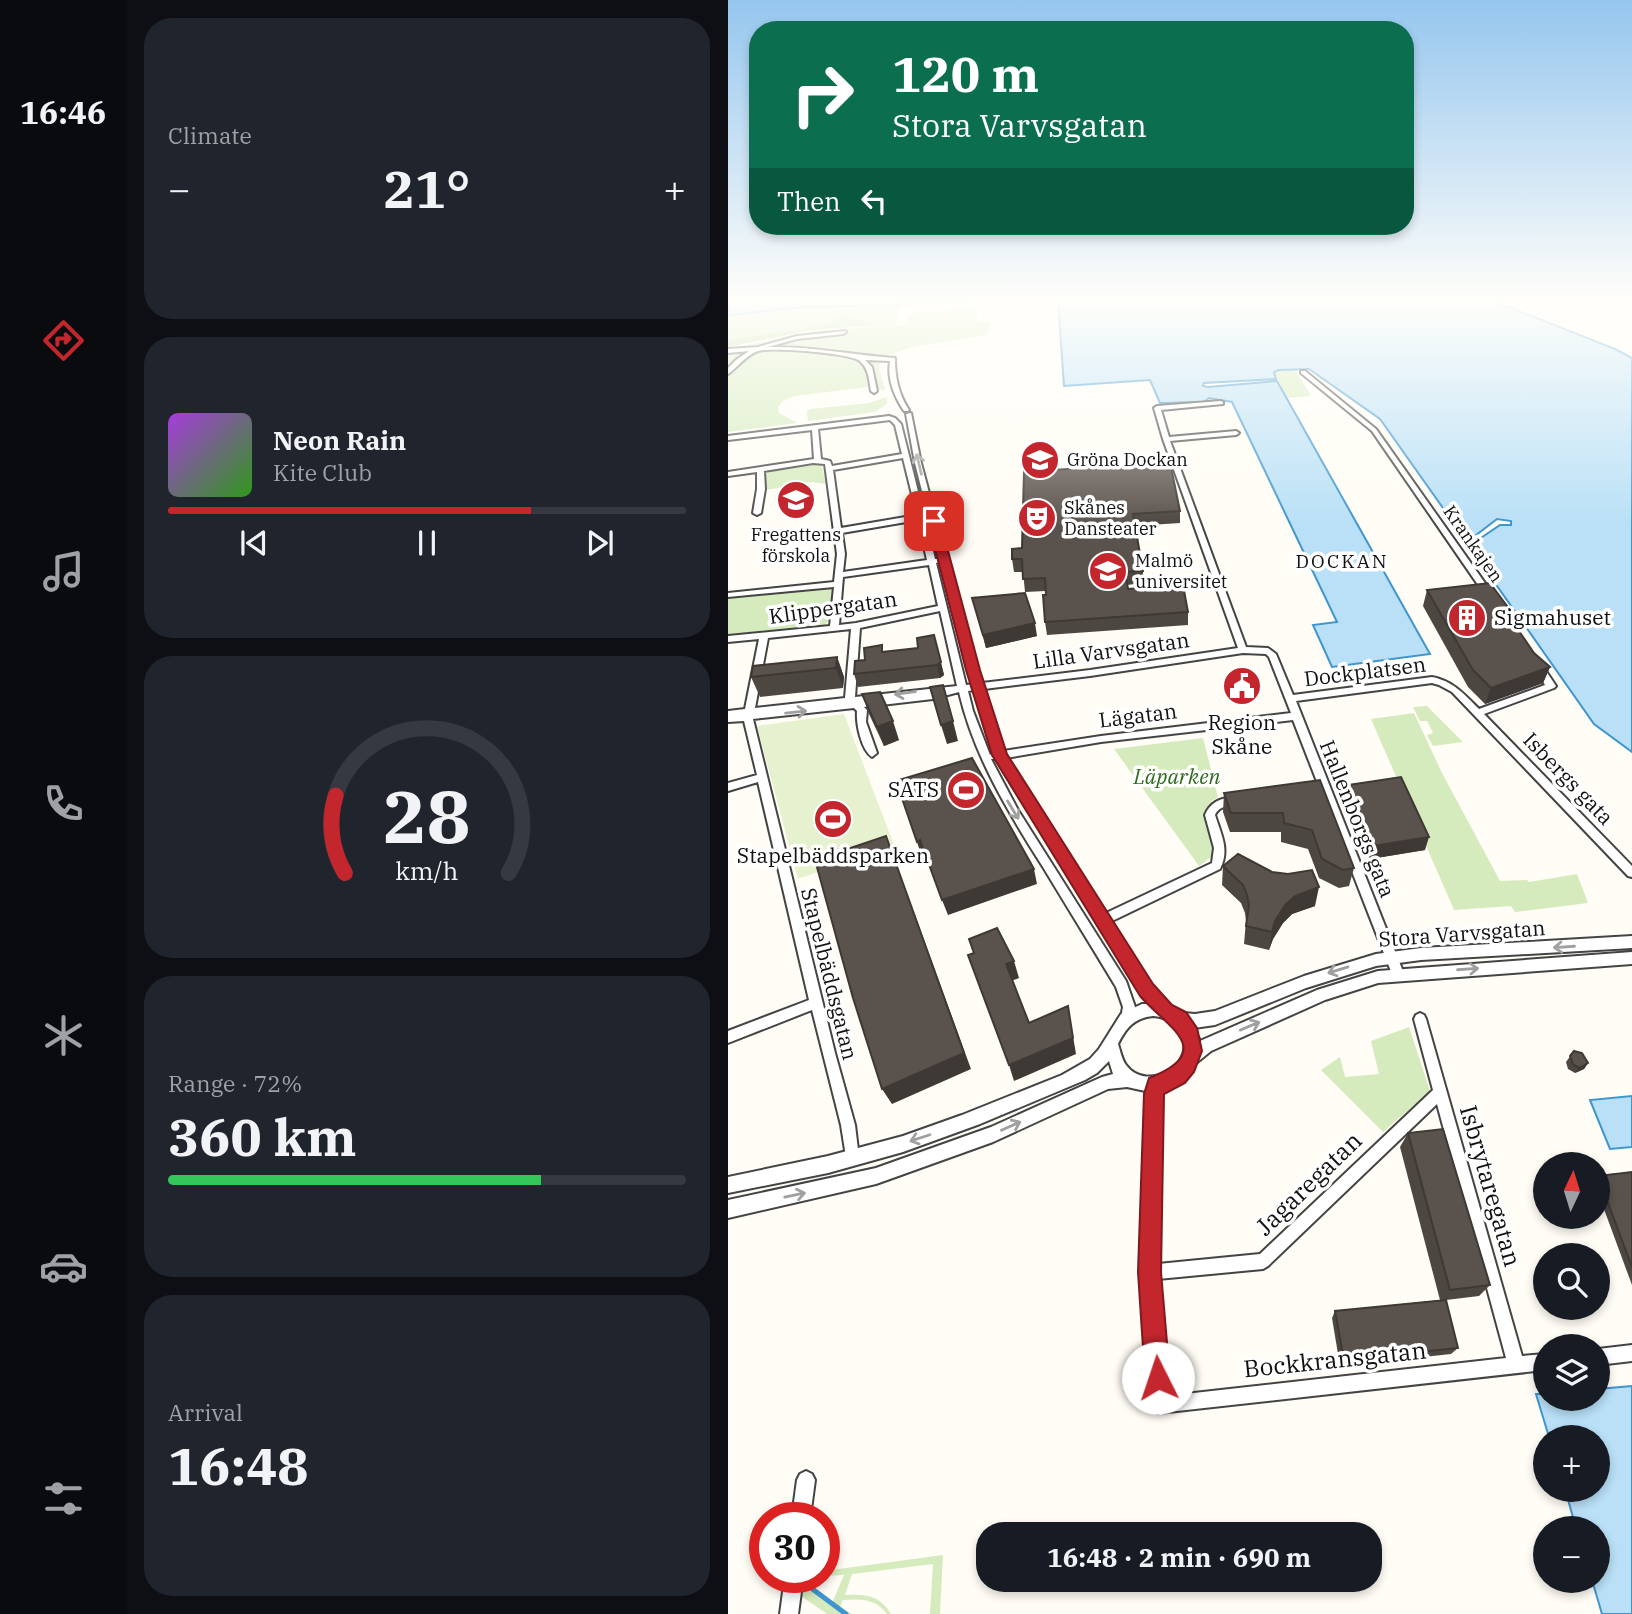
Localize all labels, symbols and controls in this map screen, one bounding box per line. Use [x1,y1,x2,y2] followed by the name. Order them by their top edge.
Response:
[892,42,1039,105] text: 120 m
[777,49,868,140] icon: right
[20,91,106,133] text: 16:46
[892,104,1147,146] text: Stora Varvsgatan
[168,120,252,150] text: Climate
[384,155,470,222] text: 21°
[168,164,191,213] text: −
[663,164,686,213] text: +
[855,182,893,220] icon: left
[777,184,841,218] text: Then
[39,316,88,365] icon: directions
[273,423,406,457] text: Neon Rain
[1019,439,1061,481] school or university icon: Gröna Dockan
[1067,448,1188,471] place label: Gröna Dockan
[912,454,925,476] one-way arrow
[273,457,372,487] text: Kite Club
[775,479,817,521] school or university icon: Fregattens förskola
[904,491,964,551] pin
[1064,496,1157,540] place label: Skånes Dansteater
[1016,497,1058,539] theatre icon: Skånes Dansteater
[1439,501,1508,587] street label: Krankajen
[915,502,953,540] icon: arrive
[751,523,841,567] place label: Fregattens förskola
[235,524,273,562] icon: previous
[408,524,446,562] icon: pause
[581,524,619,562] icon: next
[39,547,88,596] icon: music
[1135,549,1227,593] place label: Malmö universitet
[1296,549,1388,573] district label: DOCKAN
[1087,550,1129,592] school or university icon: Malmö universitet
[767,584,899,630] street label: Klippergatan
[1446,597,1488,639] building icon: Sigmahuset
[1494,603,1611,631] place label: Sigmahuset
[1031,625,1191,675] street label: Lilla Varvsgatan
[1302,650,1428,692] street label: Dockplatsen
[1221,665,1263,707] public building icon: Region Skåne
[894,686,916,699] one-way arrow
[1097,696,1179,734] street label: Lägatan
[784,705,807,718] one-way arrow
[1208,708,1276,760] place label: Region Skåne
[1517,726,1620,831] street label: Isbergs gata
[1314,736,1402,901] street label: Hallenborgs gata
[1133,762,1221,790] park label: Läparken
[383,768,471,863] text: 28
[945,769,987,811] sports icon: SATS
[888,775,939,803] place label: SATS
[39,779,88,828] icon: phone
[812,798,854,840] sports icon: Stapelbäddsparken
[1006,800,1020,820] one-way arrow
[737,841,929,869] place label: Stapelbäddsparken
[395,854,459,887] text: km/h
[795,885,865,1063] street label: Stapelbäddsgatan
[1377,913,1546,953] street label: Stora Varvsgatan
[1553,941,1576,954] one-way arrow
[1456,962,1478,975] one-way arrow
[1328,965,1350,978] one-way arrow
[39,1011,88,1060] icon: climate
[1238,1019,1260,1032] one-way arrow
[168,1068,302,1098] text: Range · 72%
[1453,1101,1529,1270] street label: Isbrytaregatan
[168,1103,357,1170] text: 360 km
[1000,1119,1021,1132] one-way arrow
[1248,1124,1368,1242] street label: Jagaregatan
[910,1133,932,1146] one-way arrow
[1533,1152,1610,1228] north arrow
[1533,1152,1610,1593] map controls
[783,1188,806,1202] one-way arrow
[39,1242,88,1291] icon: car
[1533,1243,1610,1320] button: search
[1242,1333,1428,1385] street label: Bockkransgatan
[1533,1334,1610,1411] button: layers
[1121,1341,1195,1415] position arrow
[168,1397,243,1427] text: Arrival
[1533,1425,1610,1502] button: +
[168,1432,309,1499] text: 16:48
[39,1474,88,1523] icon: filters
[749,1502,840,1593] speed limit sign: 30
[1533,1516,1610,1593] button: −
[1047,1540,1311,1574] text: 16:48 · 2 min · 690 m

